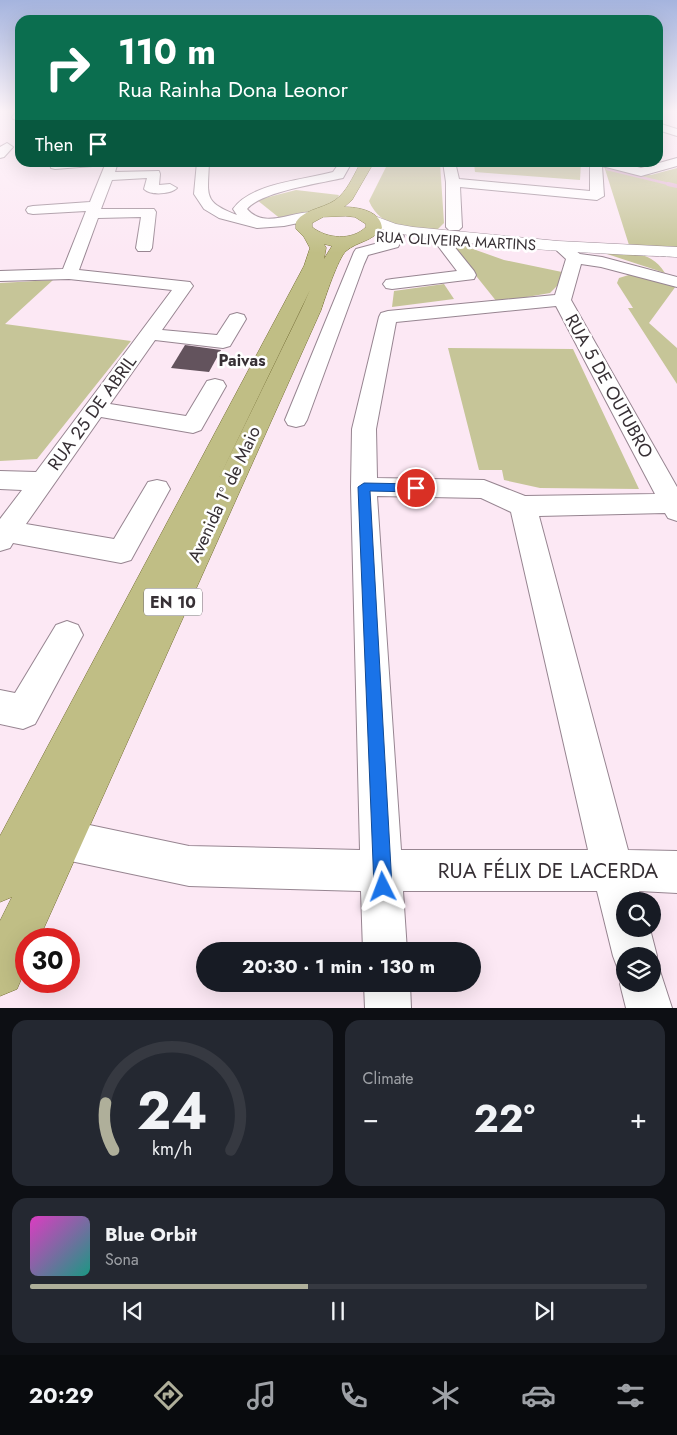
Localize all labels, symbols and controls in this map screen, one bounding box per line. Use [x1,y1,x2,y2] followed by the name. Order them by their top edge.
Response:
[118,27,216,77] text: 110 m
[35,35,100,100] icon: right
[118,73,348,105] text: Rua Rainha Dona Leonor
[84,130,112,158] icon: arrive
[35,131,74,158] text: Then
[376,226,536,256] street label: RUA OLIVEIRA MARTINS
[559,309,659,463] street label: RUA 5 DE OUTUBRO
[219,349,265,372] district label: Paivas
[41,350,143,476] street label: RUA 25 DE ABRIL
[181,421,267,566] street label: Avenida 1º de Maio
[395,467,437,509] pin
[402,474,430,502] icon: arrive
[144,588,202,616] road number: EN 10
[438,856,658,886] street label: RUA FÉLIX DE LACERDA
[356,860,408,912] position arrow
[616,892,661,992] map controls
[616,892,661,937] button: search
[15,928,80,993] speed limit sign: 30
[616,947,661,992] button: layers
[242,953,435,980] text: 20:30 · 1 min · 130 m
[363,1067,414,1090] text: Climate
[137,1073,207,1149] text: 24
[474,1091,535,1146] text: 22°
[363,1098,379,1139] text: −
[630,1098,647,1139] text: +
[152,1136,192,1162] text: km/h
[105,1221,197,1248] text: Blue Orbit
[105,1248,139,1271] text: Sona
[119,1297,147,1325] icon: previous
[324,1297,352,1325] icon: pause
[530,1297,558,1325] icon: next
[151,1378,186,1413] icon: directions
[244,1378,279,1413] icon: music
[336,1378,371,1413] icon: phone
[428,1378,463,1413] icon: climate
[521,1378,556,1413] icon: car
[613,1378,648,1413] icon: filters
[29,1379,94,1411] text: 20:29

